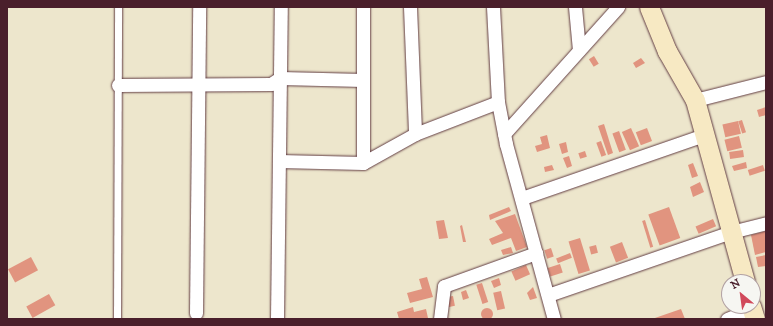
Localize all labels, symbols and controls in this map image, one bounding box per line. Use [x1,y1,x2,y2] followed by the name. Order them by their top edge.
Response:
[721,274,761,314] north arrow
[728,276,743,293] text: N

